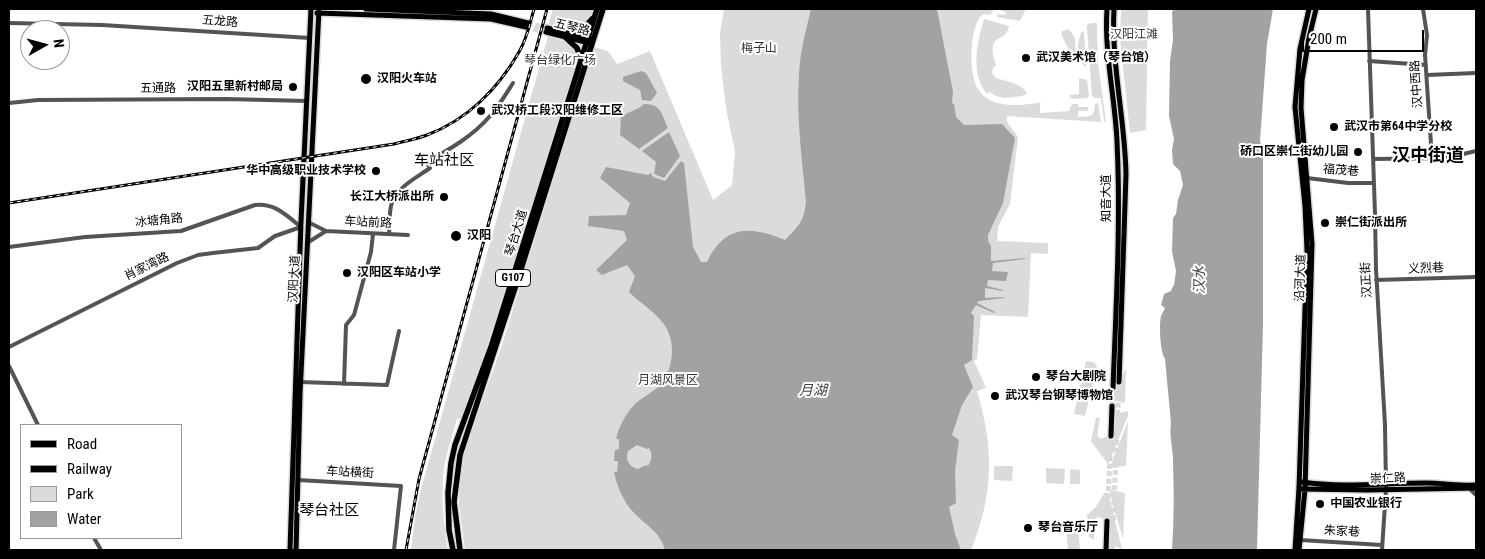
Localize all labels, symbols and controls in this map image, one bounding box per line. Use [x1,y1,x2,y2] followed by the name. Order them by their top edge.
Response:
[202,14,238,30] street label: 五龙路
[553,17,591,39] street label: 五琴路
[20,20,70,70] north arrow
[1305,20,1428,52] scale bar
[1110,28,1158,42] park label: 汉阳江滩
[1310,30,1347,48] text: 200 m
[50,38,67,49] text: N
[741,42,777,56] park label: 梅子山
[1036,51,1156,65] place label: 武汉美术馆（琴台馆）
[1020,52,1032,64] marker: 武汉美术馆（琴台馆）
[524,54,596,68] park label: 琴台绿化广场
[1408,60,1426,108] street label: 汉中西路
[359,72,373,86] marker: 汉阳火车站
[377,72,437,86] place label: 汉阳火车站
[187,80,283,94] place label: 汉阳五里新村邮局
[287,81,299,93] marker: 汉阳五里新村邮局
[140,82,176,96] street label: 五通路
[491,104,623,118] place label: 武汉桥工段汉阳维修工区
[475,105,487,117] marker: 武汉桥工段汉阳维修工区
[1344,120,1452,134] place label: 武汉市第64中学分校
[1328,121,1340,133] marker: 武汉市第64中学分校
[1240,145,1348,159] place label: 硚口区崇仁街幼儿园
[1392,145,1464,167] district label: 汉中街道
[1352,146,1364,158] marker: 硚口区崇仁街幼儿园
[414,152,474,170] district label: 车站社区
[1323,163,1359,179] street label: 福茂巷
[246,164,366,178] place label: 华中高级职业技术学校
[370,165,382,177] marker: 华中高级职业技术学校
[1100,174,1114,222] street label: 知音大道
[350,190,434,204] place label: 长江大桥派出所
[438,191,450,203] marker: 长江大桥派出所
[503,208,531,258] street label: 琴台大道
[134,211,184,231] street label: 冰塘角路
[344,215,392,231] street label: 车站前路
[1335,216,1407,230] place label: 崇仁街派出所
[1319,217,1331,229] marker: 崇仁街派出所
[449,229,463,243] marker: 汉阳
[467,229,491,243] place label: 汉阳
[122,250,172,284] street label: 肖家湾路
[1293,254,1309,302] street label: 沿河大道
[287,255,303,303] street label: 汉阳大道
[1408,261,1444,277] street label: 义烈巷
[1359,262,1375,298] street label: 汉正街
[357,266,441,280] place label: 汉阳区车站小学
[1192,266,1208,294] water label: 汉水
[341,267,353,279] marker: 汉阳区车站小学
[496,270,530,286] road number: G107
[1046,370,1106,384] place label: 琴台大剧院
[1030,371,1042,383] marker: 琴台大剧院
[638,374,698,388] park label: 月湖风景区
[799,383,827,399] water label: 月湖
[1005,389,1113,403] place label: 武汉琴台钢琴博物馆
[989,390,1001,402] marker: 武汉琴台钢琴博物馆
[20,424,182,539] legend
[67,435,97,453] text: Road
[67,460,112,478] text: Railway
[326,465,374,481] street label: 车站横街
[1370,471,1406,487] street label: 崇仁路
[67,485,94,503] text: Park
[1330,497,1402,511] place label: 中国农业银行
[1314,498,1326,510] marker: 中国农业银行
[299,502,359,520] district label: 琴台社区
[67,510,101,528] text: Water
[1038,521,1098,535] place label: 琴台音乐厅
[1022,522,1034,534] marker: 琴台音乐厅
[1324,524,1360,540] street label: 朱家巷

